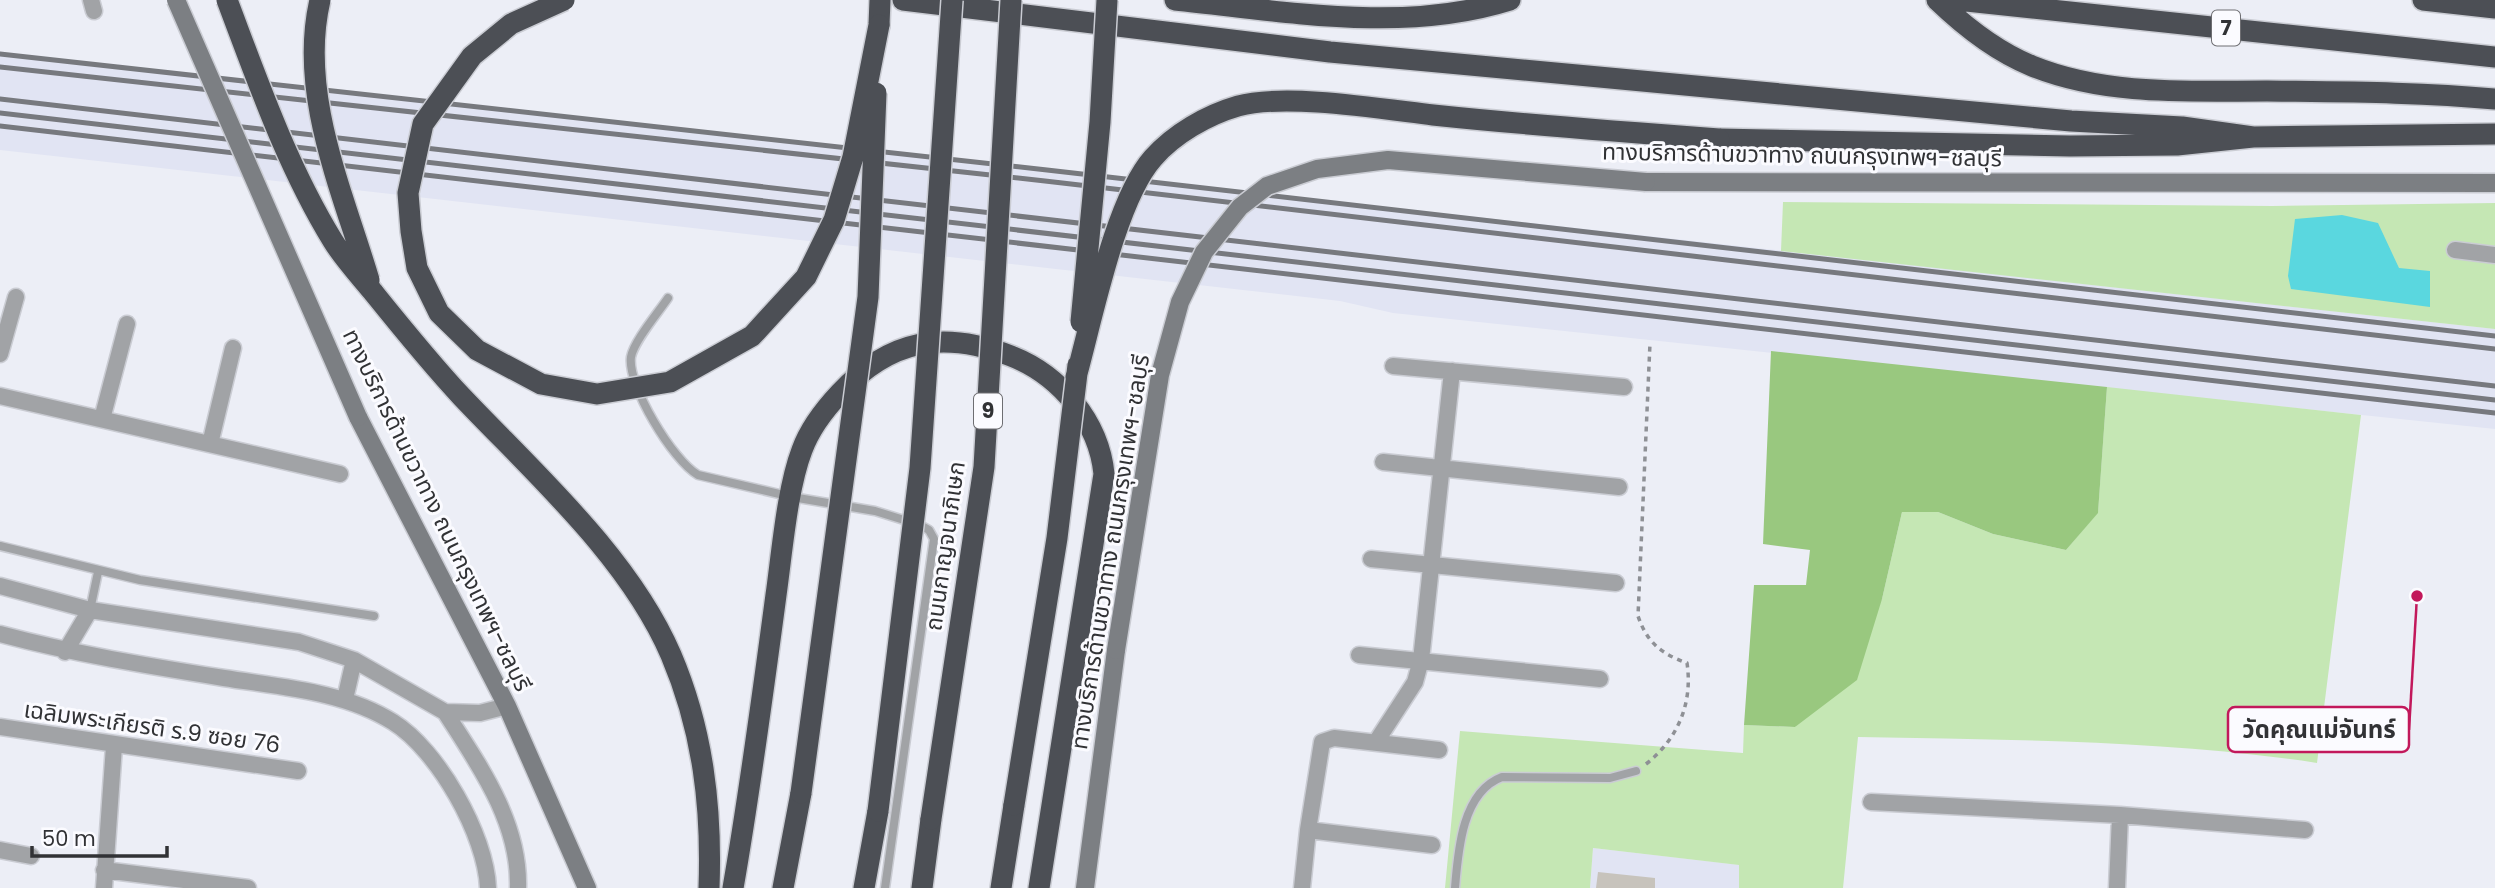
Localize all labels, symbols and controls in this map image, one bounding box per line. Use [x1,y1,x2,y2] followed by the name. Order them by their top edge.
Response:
[2212,10,2240,46] road number: 7
[1602,136,2002,174] street label: ทางบริการด้านขวาทาง ถนนกรุงเทพฯ-ชลบุรี
[335,323,539,697] street label: ทางบริการด้านขวาทาง ถนนกรุงเทพฯ-ชลบุรี
[1063,352,1157,752] street label: ทางบริการด้านขวาทาง ถนนกรุงเทพฯ-ชลบุรี
[974,394,1002,428] road number: 9
[917,459,973,633] street label: ถนนกาญจนาภิเษก
[22,693,282,761] street label: เฉลิมพระเกียรติ ร.9 ซอย 76
[2228,707,2409,752] callout: วัดคุณแม่จันทร์
[2242,713,2396,746] text: วัดคุณแม่จันทร์
[32,814,166,858] scale bar
[42,824,96,853] text: 50 m

